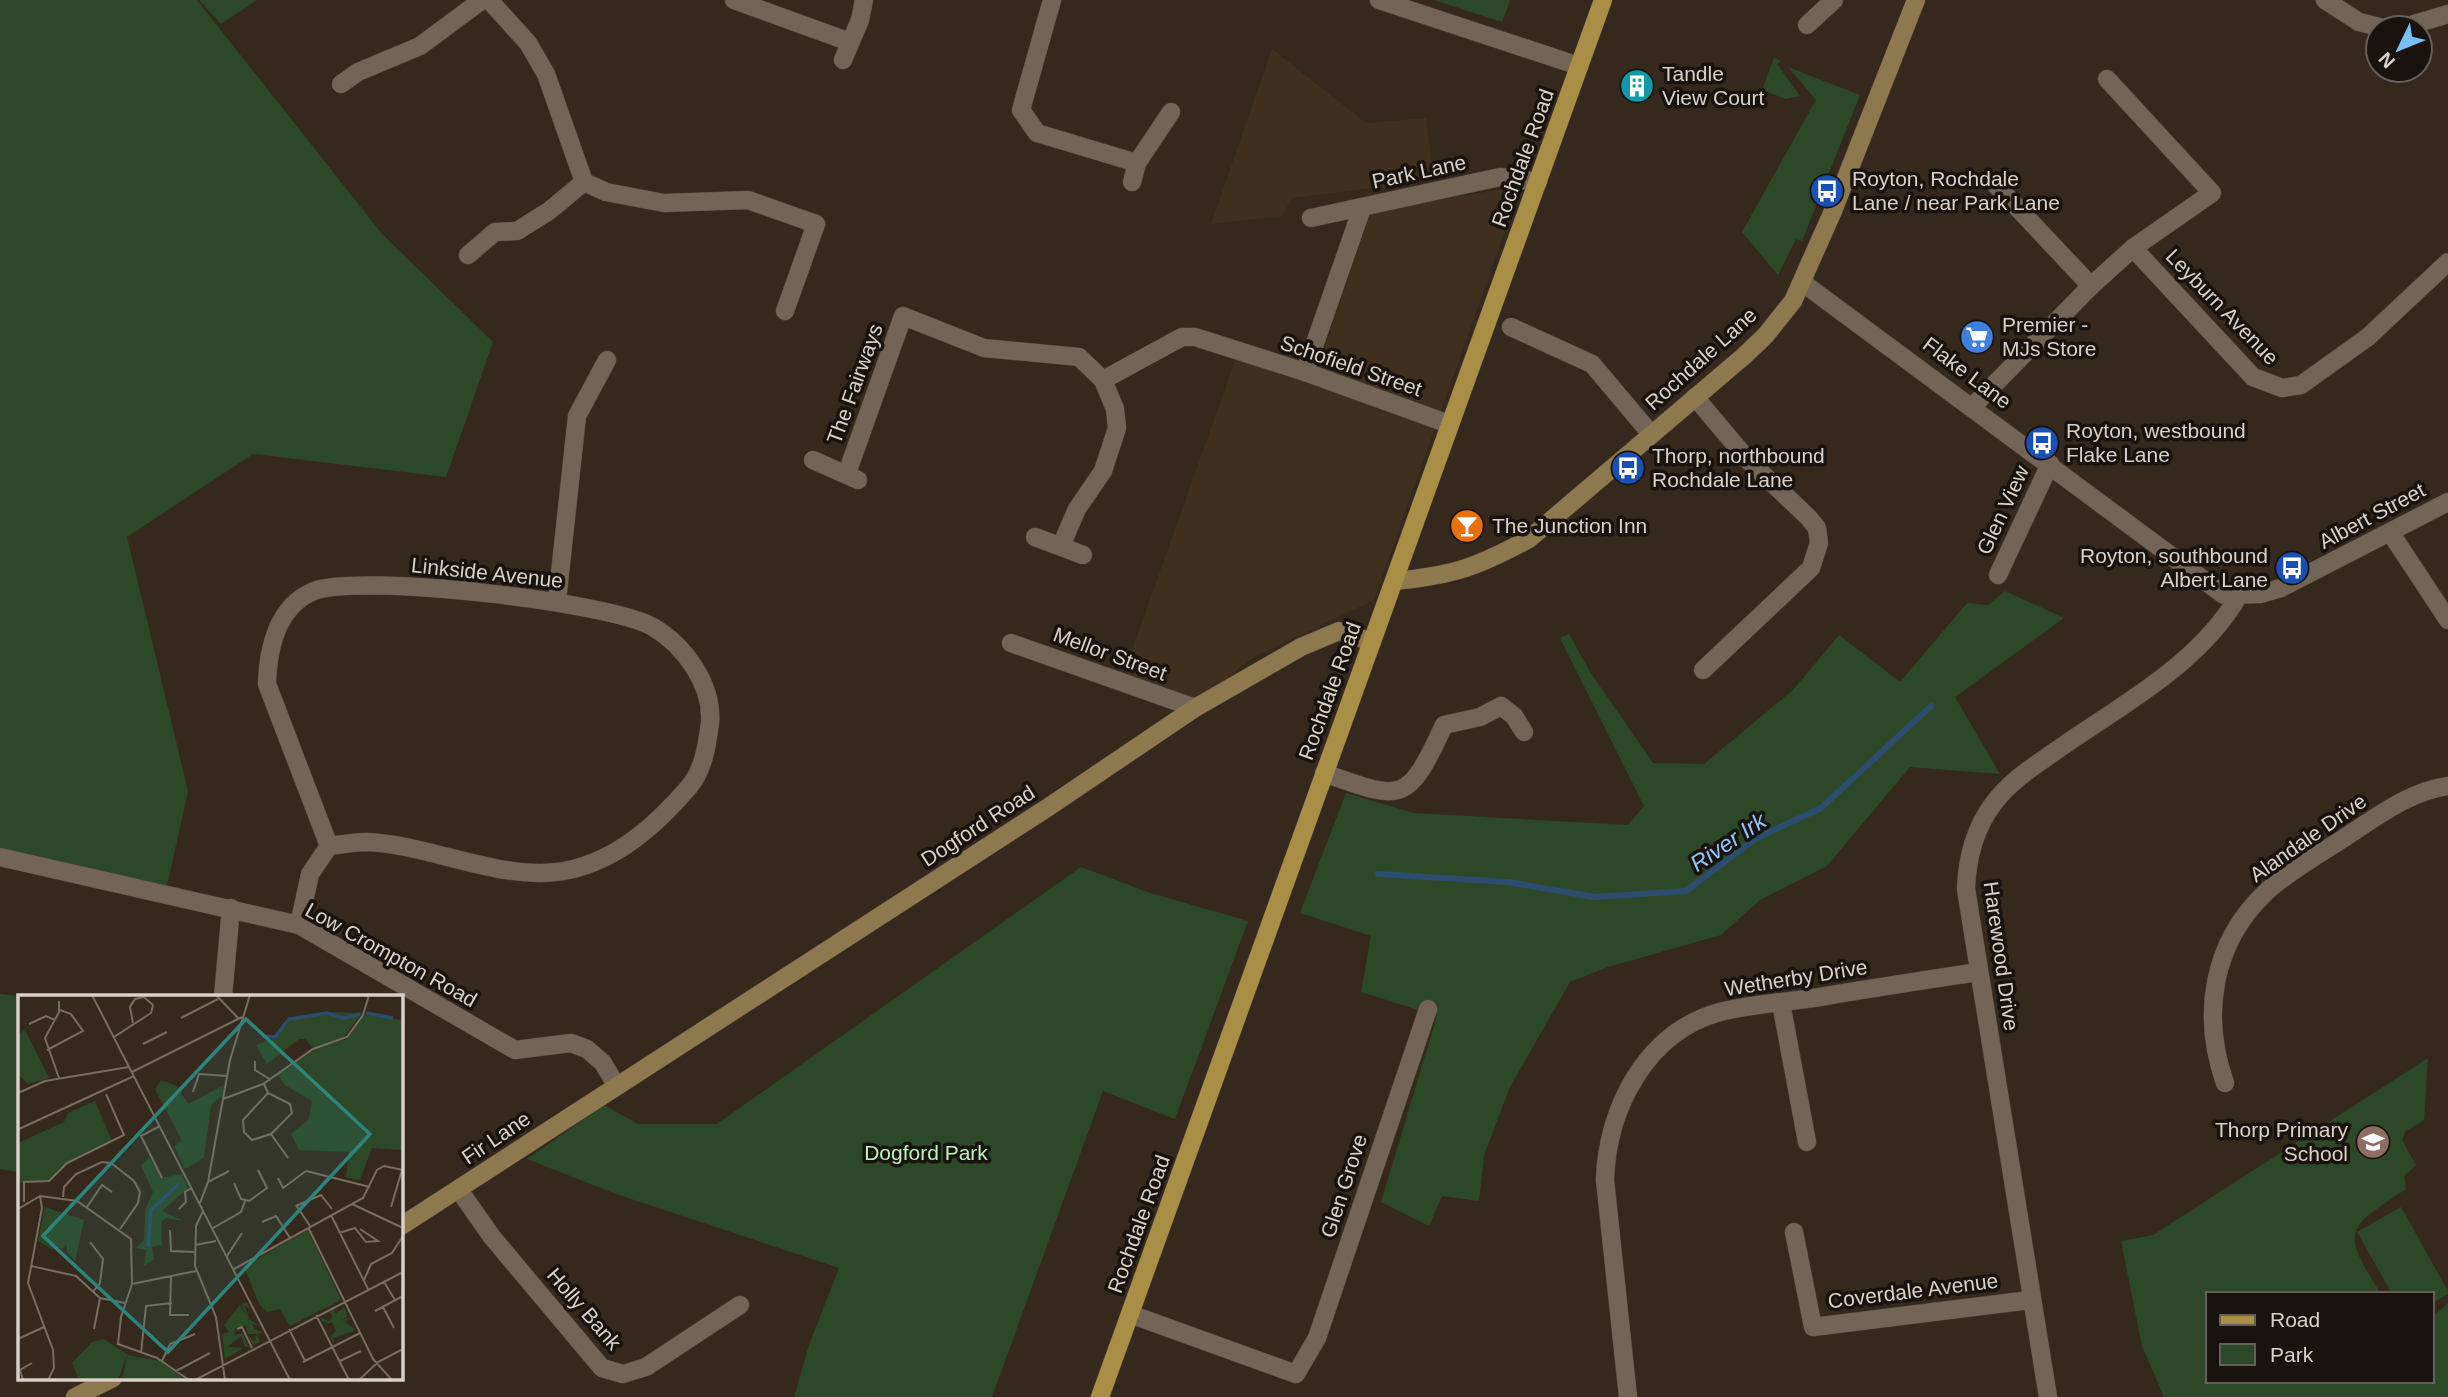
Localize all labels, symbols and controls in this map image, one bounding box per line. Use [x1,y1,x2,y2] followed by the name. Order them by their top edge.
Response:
[2364,14,2434,84] north arrow
[2375,48,2399,72] text: N
[1662,62,1764,109] place label: Tandle View Court
[1618,67,1656,105] building icon: Tandle View Court
[1487,86,1558,230] street label: Rochdale Road
[1370,150,1468,193] street label: Park Lane
[1852,167,2060,214] place label: Royton, Rochdale Lane / near Park Lane
[1808,172,1846,210] bus stop icon: Royton, Rochdale Lane / near Park Lane
[2161,244,2283,369] street label: Leyburn Avenue
[1640,303,1761,414] street label: Rochdale Lane
[2002,313,2097,360] place label: Premier - MJs Store
[1958,318,1996,356] supermarket icon: Premier - MJs Store
[822,321,887,447] street label: The Fairways
[1277,331,1425,401] street label: Schofield Street
[1919,332,2016,413] street label: Flake Lane
[2066,419,2246,466] place label: Royton, westbound Flake Lane
[2023,424,2061,462] bus stop icon: Royton, westbound Flake Lane
[1652,444,1825,491] place label: Thorp, northbound Rochdale Lane
[1609,449,1647,487] bus stop icon: Thorp, northbound Rochdale Lane
[1972,461,2033,558] street label: Glen View
[2315,478,2429,553] street label: Albert Street
[1448,507,1486,545] bar icon: The Junction Inn
[1492,514,1647,537] place label: The Junction Inn
[2080,544,2268,591] place label: Royton, southbound Albert Lane
[2273,549,2311,587] bus stop icon: Royton, southbound Albert Lane
[410,553,564,592] street label: Linkside Avenue
[1294,619,1365,763] street label: Rochdale Road
[1050,622,1170,685] street label: Mellor Street
[917,780,1039,871] street label: Dogford Road
[2245,789,2370,886] street label: Alandale Drive
[1685,806,1772,877] water label: River Irk
[1980,880,2023,1032] street label: Harewood Drive
[301,898,481,1011] street label: Low Crompton Road
[1723,955,1869,1000] street label: Wetherby Drive
[18,995,402,1380] inset map
[457,1107,534,1169] street label: Fir Lane
[2215,1118,2348,1165] place label: Thorp Primary School
[2354,1123,2392,1161] school or university icon: Thorp Primary School
[1316,1131,1371,1240] street label: Glen Grove
[864,1141,988,1164] park label: Dogford Park
[1103,1152,1174,1296] street label: Rochdale Road
[543,1263,626,1354] street label: Holly Bank
[1827,1269,1999,1312] street label: Coverdale Avenue
[2206,1292,2434,1383] legend
[2270,1308,2320,1331] text: Road
[2270,1343,2314,1366] text: Park

